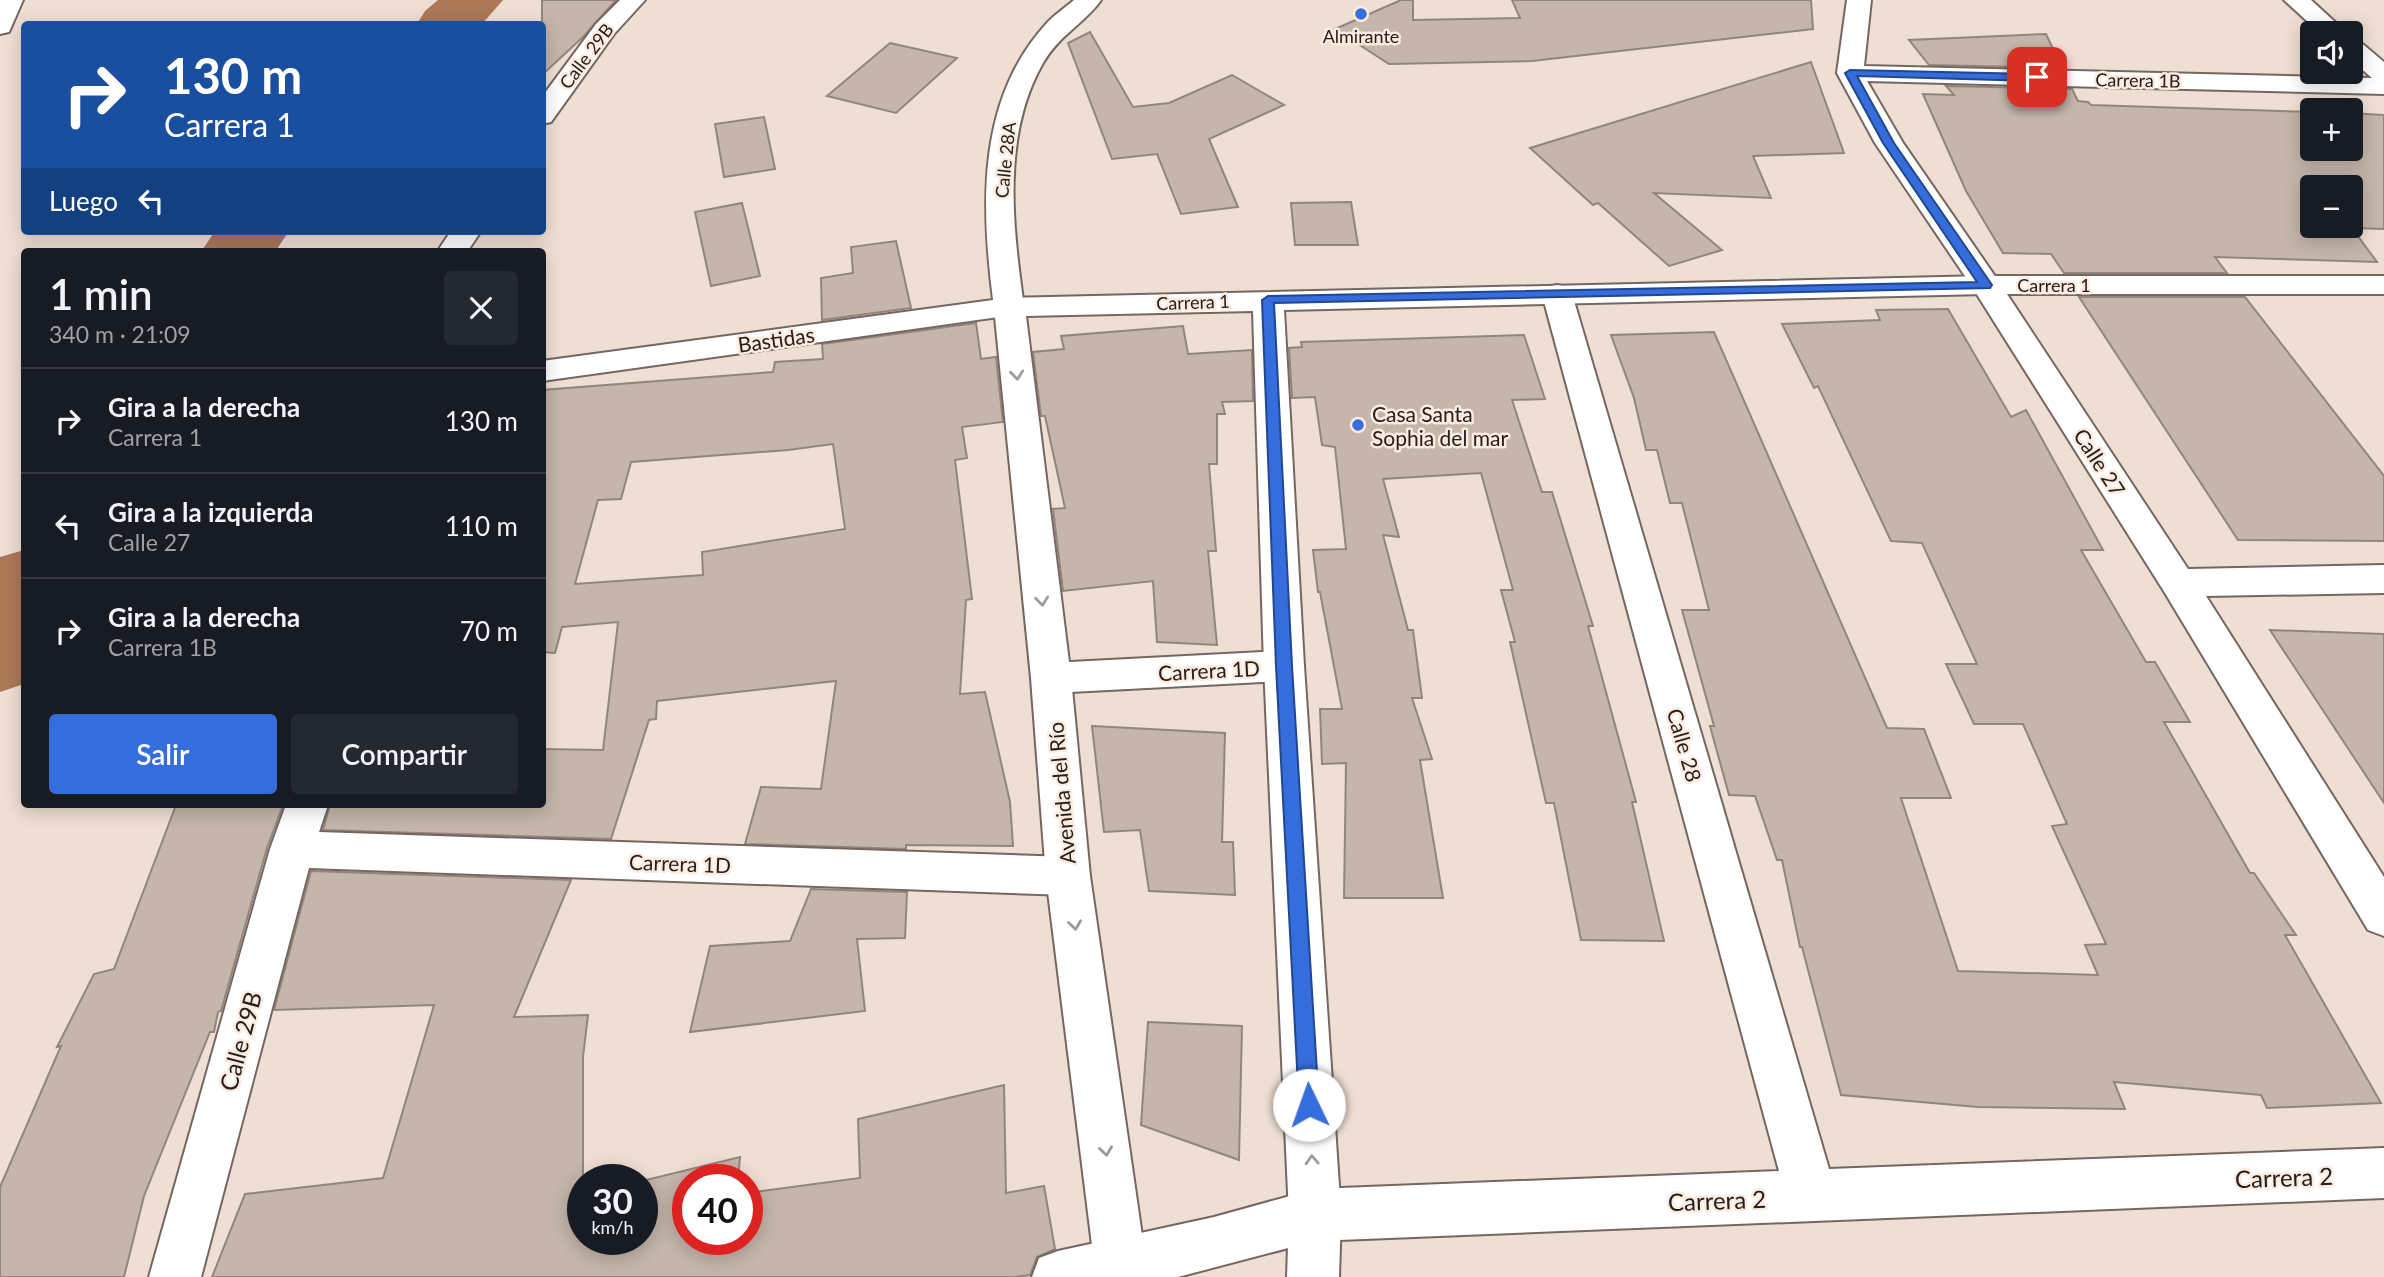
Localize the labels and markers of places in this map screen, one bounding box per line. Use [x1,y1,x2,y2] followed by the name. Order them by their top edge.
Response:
[1353,6,1369,22] marker: Almirante
[1323,25,1399,47] place label: Almirante
[2007,47,2067,107] pin
[1372,401,1508,450] place label: Casa Santa Sophia del mar
[1350,417,1366,433] marker: Casa Santa Sophia del mar

